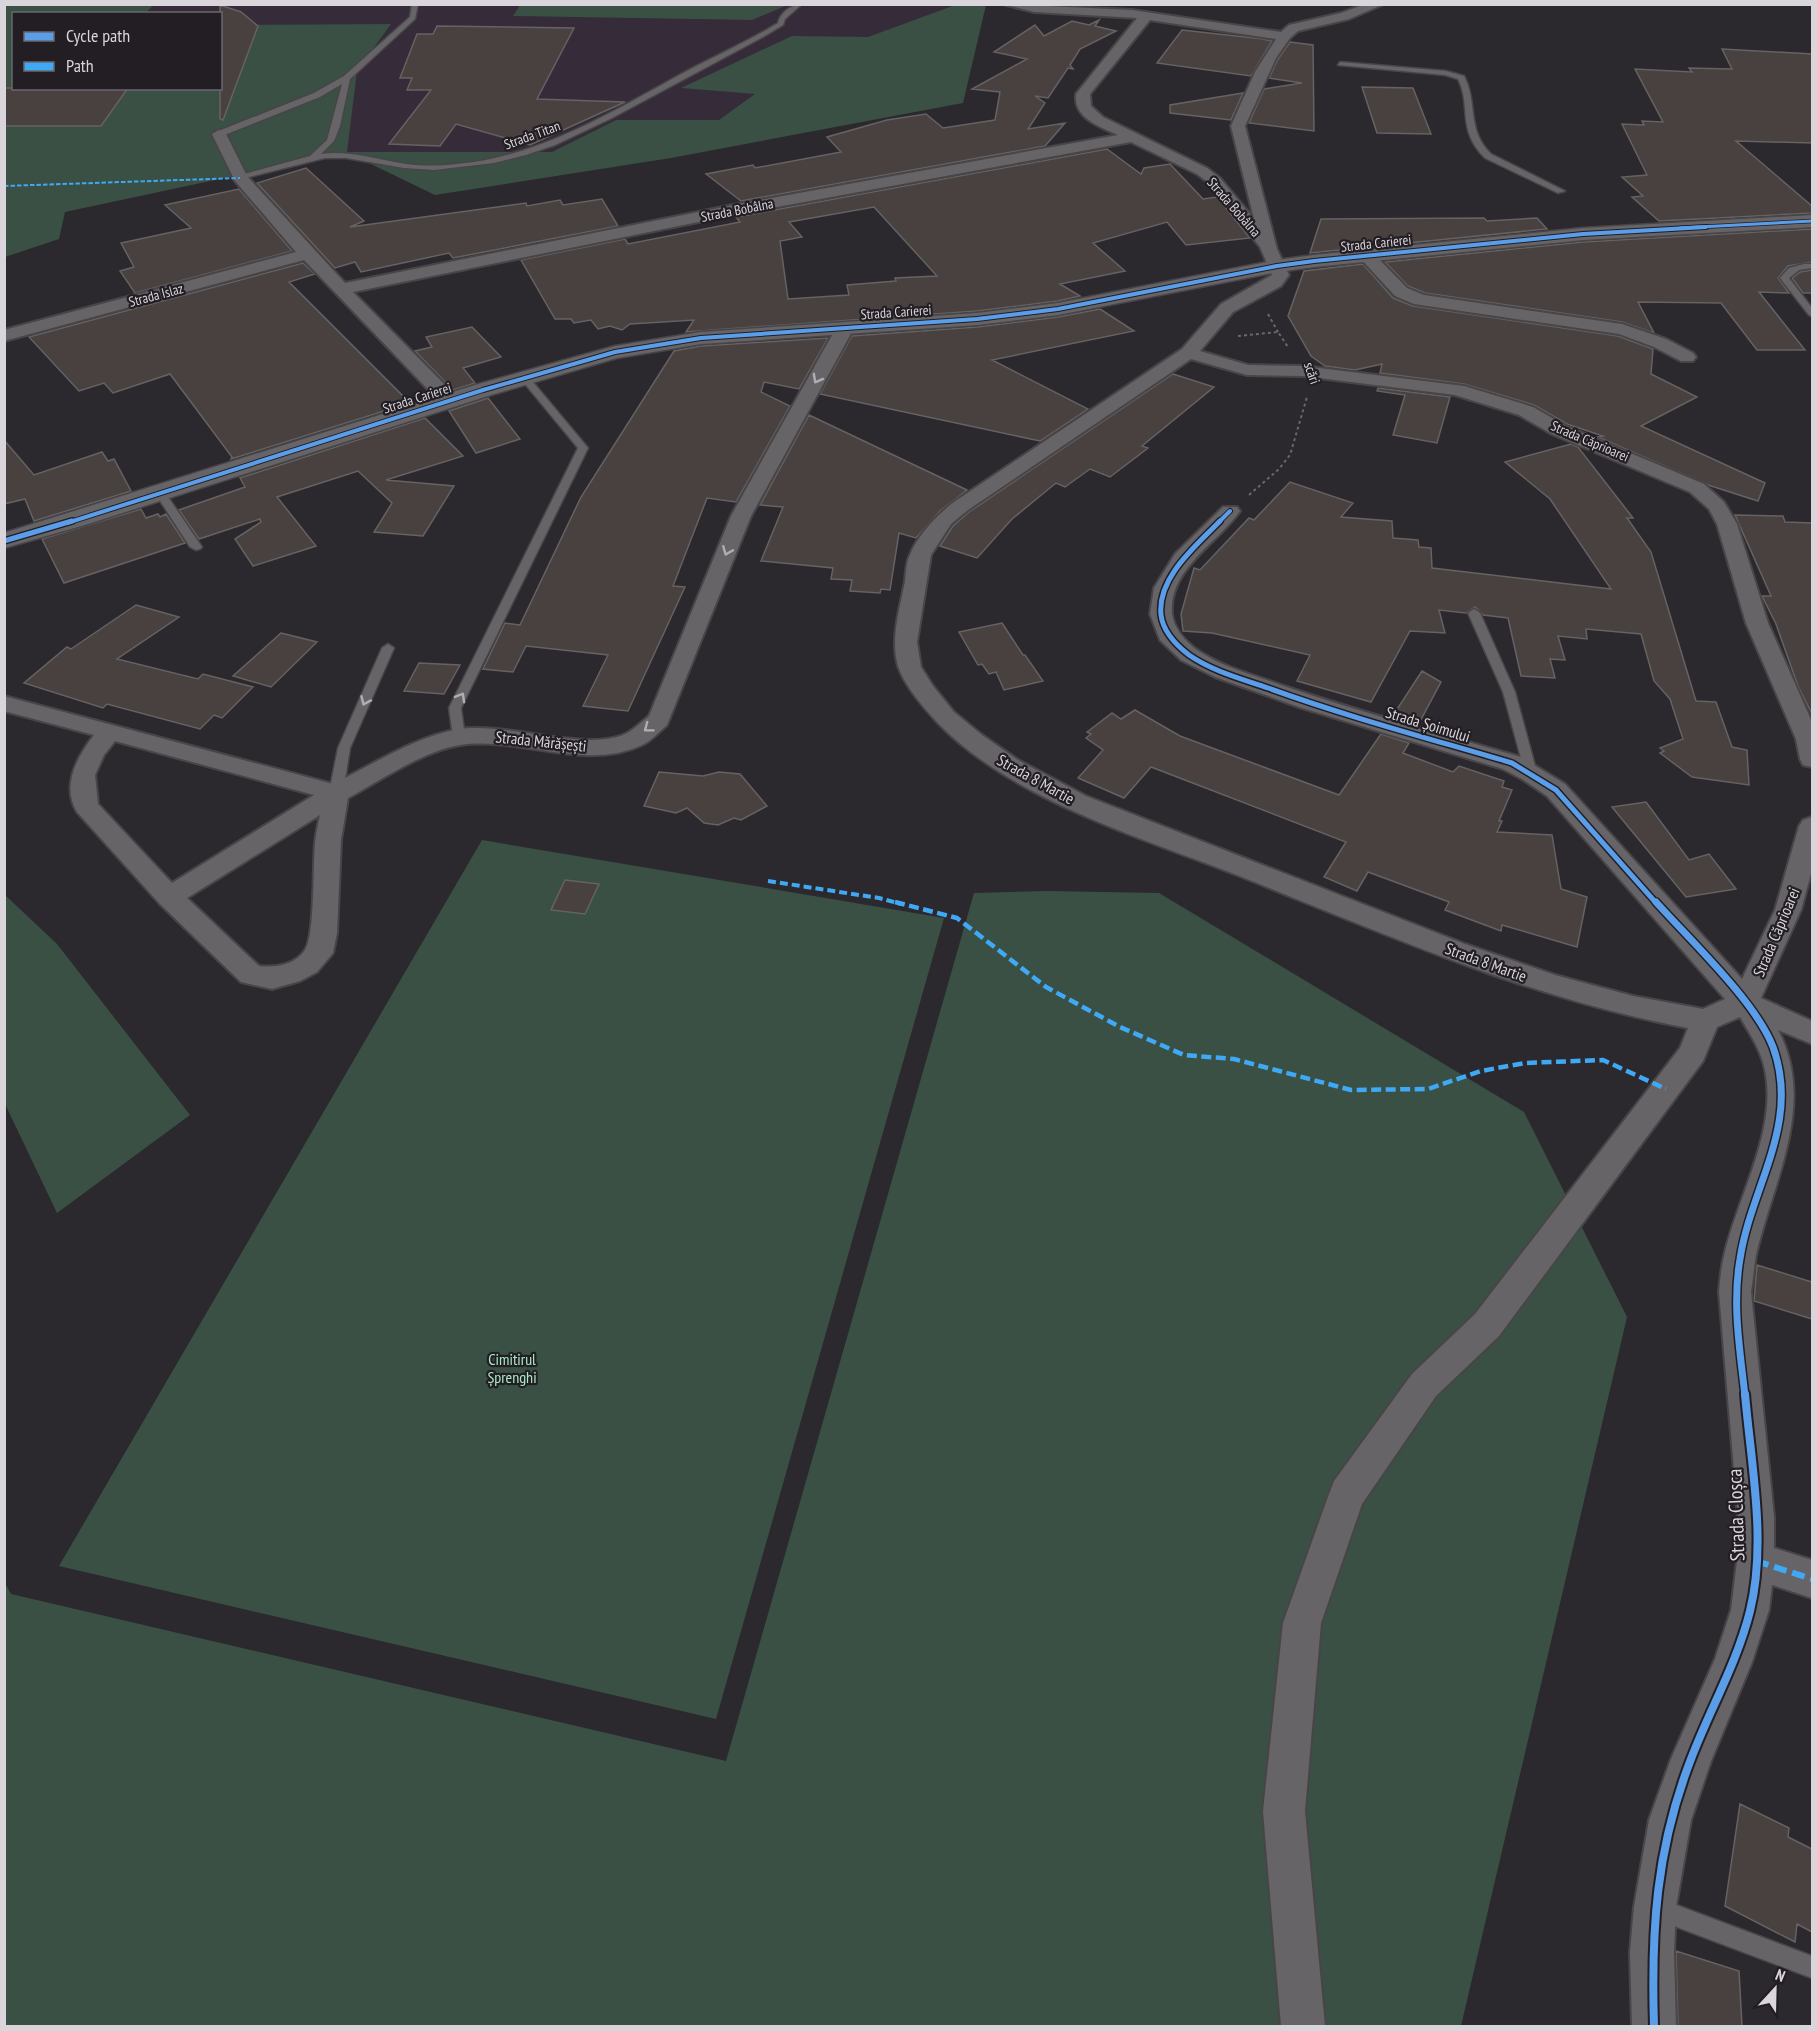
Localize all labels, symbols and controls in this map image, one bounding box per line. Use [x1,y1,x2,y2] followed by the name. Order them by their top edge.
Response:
[12,12,222,90] legend
[66,24,130,47] text: Cycle path
[66,54,94,77] text: Path
[501,117,563,153] street label: Strada Titan
[1203,173,1265,241] street label: Strada Bobâlna
[699,194,775,226] street label: Strada Bobâlna
[1340,230,1412,256] street label: Strada Carierei
[127,279,185,311] street label: Strada Islaz
[860,301,932,323] street label: Strada Carierei
[1300,360,1324,386] street label: scări
[813,373,824,383] one-way arrow
[380,378,454,418] street label: Strada Carierei
[1548,416,1632,466] street label: Strada Căprioarei
[721,546,734,556] one-way arrow
[454,693,466,703] one-way arrow
[360,695,372,706] one-way arrow
[1383,702,1473,746] street label: Strada Șoimului
[644,721,655,732] one-way arrow
[494,726,588,756] street label: Strada Mărășești
[994,750,1078,808] street label: Strada 8 Martie
[1748,884,1804,980] street label: Strada Căprioarei
[1443,938,1529,986] street label: Strada 8 Martie
[487,1349,537,1387] park label: Cimitirul Șprenghi
[1721,1468,1751,1562] street label: Strada Cloșca
[1745,1959,1805,2019] north arrow
[1773,1964,1788,1986] text: N

